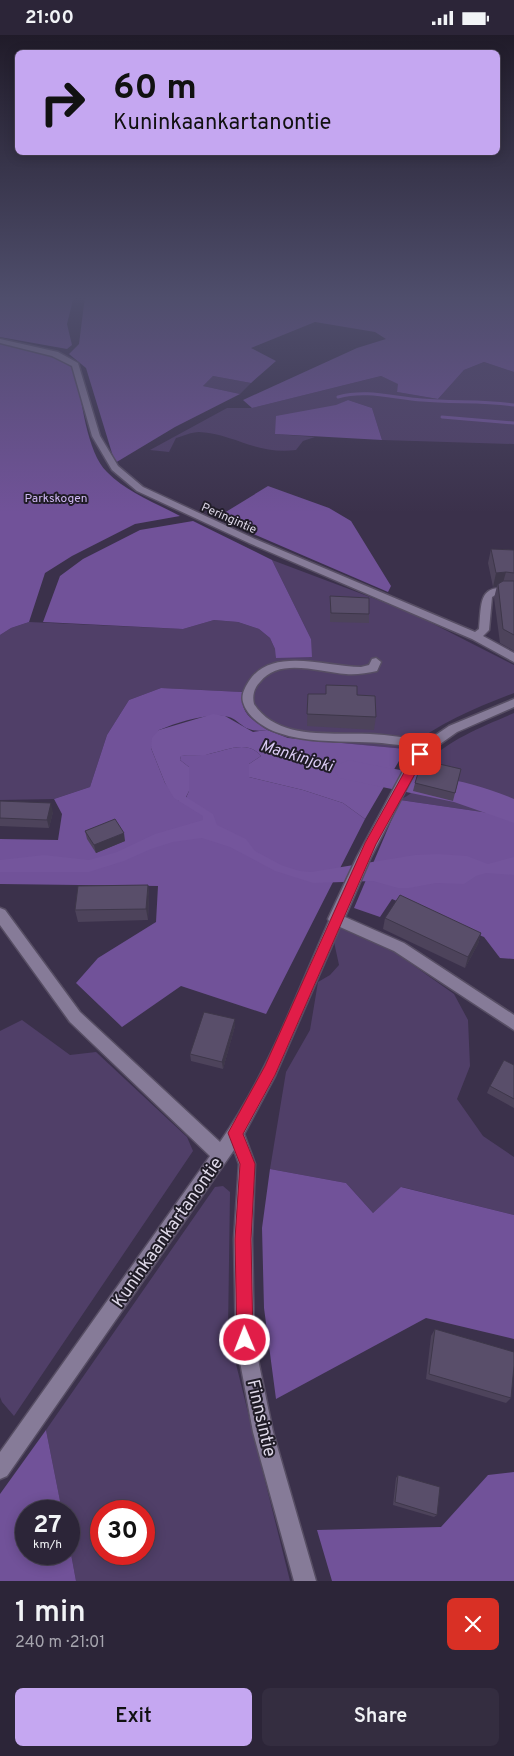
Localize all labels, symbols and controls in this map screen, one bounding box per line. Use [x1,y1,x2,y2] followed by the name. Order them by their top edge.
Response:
[25,6,74,30] text: 21:00
[113,67,197,111] text: 60 m
[30,70,95,135] icon: right
[113,110,331,137] text: Kuninkaankartanontie
[24,491,88,507] park label: Parkskogen
[198,500,259,538] street label: Peringintie
[399,733,441,775] pin
[258,736,336,778] water label: Mankinjoki
[406,740,434,768] icon: arrive
[108,1153,229,1313] street label: Kuninkaankartanontie
[218,1313,270,1365] position arrow
[240,1377,281,1459] street label: Finnsintie
[90,1500,155,1565] speed limit sign: 30
[33,1510,62,1542] text: 27
[33,1537,62,1553] text: km/h
[15,1595,86,1632] text: 1 min
[447,1598,499,1650] button: close
[15,1633,105,1653] text: 240 m · 21:01
[15,1688,252,1746] button: Exit
[262,1688,499,1746] button: Share

